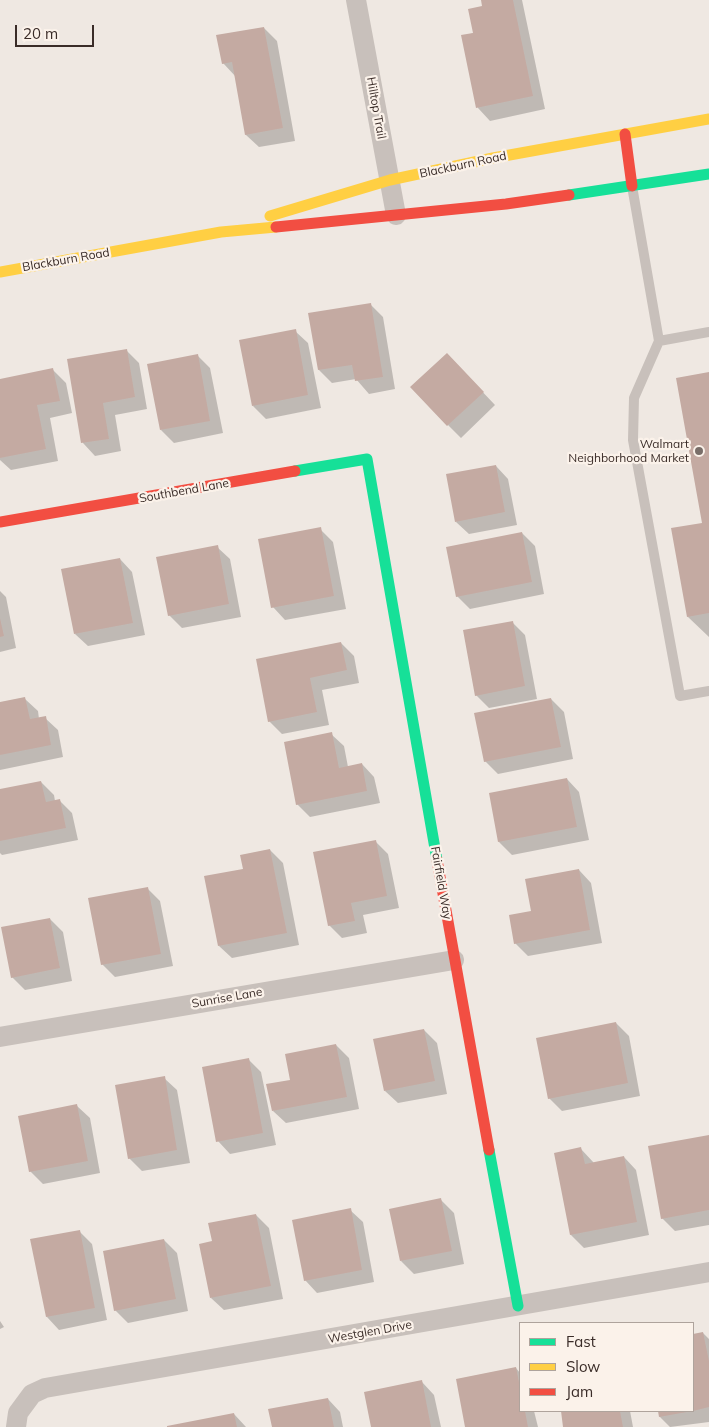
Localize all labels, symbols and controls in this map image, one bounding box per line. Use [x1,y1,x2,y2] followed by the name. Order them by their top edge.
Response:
[18,15,96,47] scale bar
[23,24,58,43] text: 20 m
[363,76,389,140] street label: Hilltop Trail
[418,149,508,181] street label: Blackburn Road
[21,245,111,275] street label: Blackburn Road
[568,437,689,465] place label: Walmart Neighborhood Market
[693,445,705,457] marker: Walmart Neighborhood Market
[138,476,230,506] street label: Southbend Lane
[427,845,455,921] street label: Fairfield Way
[191,985,263,1011] street label: Sunrise Lane
[327,1318,413,1346] street label: Westglen Drive
[519,1322,694,1412] legend
[566,1332,596,1351] text: Fast
[566,1357,600,1376] text: Slow
[566,1382,593,1401] text: Jam

